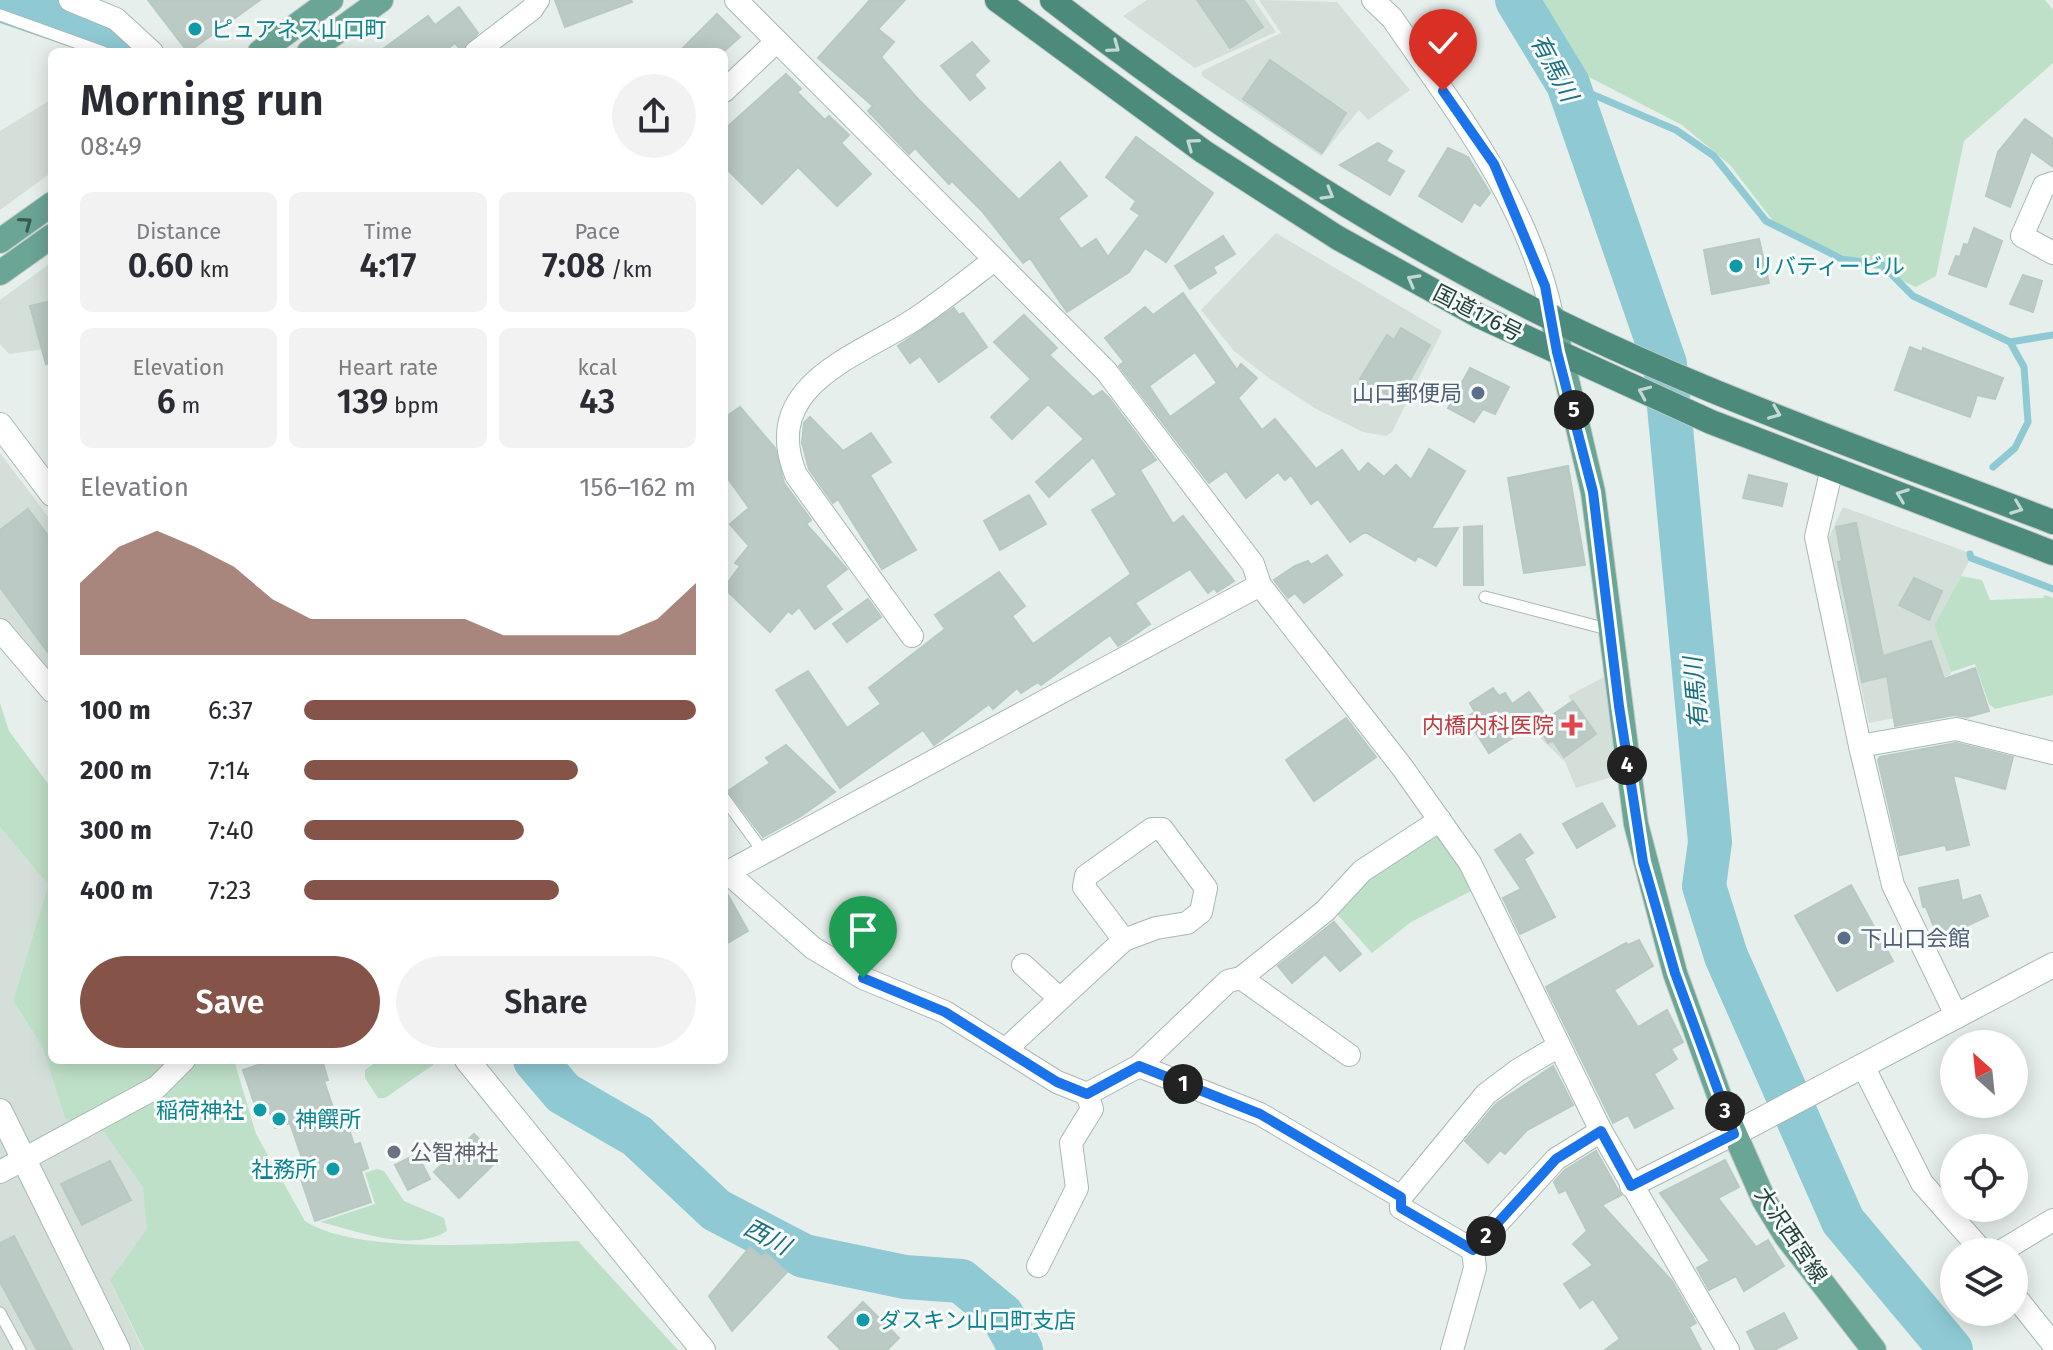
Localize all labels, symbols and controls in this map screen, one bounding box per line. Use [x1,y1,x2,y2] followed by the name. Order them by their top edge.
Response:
[1409,9,1477,91] pin
[211,16,387,43] place label: ピュアネス山口町
[186,20,204,38] marker: ピュアネス山口町
[1421,21,1465,65] icon: check
[1525,30,1585,109] water label: 有馬川
[1105,38,1119,52] one-way arrow
[80,74,324,127] text: Morning run
[612,74,696,158] button: share
[80,131,142,162] text: 08:49
[1186,139,1200,153] one-way arrow
[1319,184,1334,200] one-way arrow
[17,218,32,233] one-way arrow
[136,218,221,245] text: Distance
[364,218,412,245] text: Time
[575,218,620,245] text: Pace
[128,245,194,286] text: 0.60
[359,245,417,286] text: 4:17
[542,245,605,286] text: 7:08
[1752,253,1905,280] place label: リバティービル
[194,256,230,283] text: km
[605,256,653,283] text: /km
[1727,257,1745,275] marker: リバティービル
[1407,274,1421,289] one-way arrow
[1429,279,1527,347] street label: 国道176号
[133,354,225,381] text: Elevation
[338,354,438,381] text: Heart rate
[578,354,617,381] text: kcal
[1352,380,1462,407] place label: 山口郵便局
[157,381,176,422] text: 6
[337,381,388,422] text: 139
[579,381,615,422] text: 43
[1469,384,1487,402] marker: 山口郵便局
[1638,385,1652,401] one-way arrow
[1554,390,1594,430] pin: 5
[176,392,200,419] text: m
[388,392,439,419] text: bpm
[1568,396,1580,423] text: 5
[1767,403,1781,420] one-way arrow
[80,472,189,503] text: Elevation
[579,472,696,503] text: 156–162 m
[1896,488,1910,505] one-way arrow
[2009,498,2023,515] one-way arrow
[1679,653,1713,730] water label: 有馬川
[80,695,151,726] text: 100 m
[208,695,253,726] text: 6:37
[1422,712,1554,739] place label: 内橋内科医院
[1561,714,1583,736] marker: 内橋内科医院
[1607,745,1647,785] pin: 4
[1621,751,1633,778] text: 4
[80,755,152,786] text: 200 m
[208,755,250,786] text: 7:14
[80,815,152,846] text: 300 m
[208,815,254,846] text: 7:40
[80,875,153,906] text: 400 m
[208,875,252,906] text: 7:23
[829,896,897,978] pin
[841,908,885,952] icon: arrive
[1860,925,1970,952] place label: 下山口会館
[1835,929,1853,947] marker: 下山口会館
[80,956,380,1048] button: Save
[396,956,696,1048] button: Share
[1940,1030,2028,1118] north arrow
[1940,1030,2028,1326] map controls
[1163,1064,1203,1104] pin: 1
[1178,1070,1188,1097] text: 1
[1705,1091,1745,1131] pin: 3
[156,1097,244,1124] place label: 稲荷神社
[1719,1097,1731,1124] text: 3
[251,1101,269,1119] marker: 稲荷神社
[295,1106,361,1133] place label: 神饌所
[270,1110,288,1128] marker: 神饌所
[1940,1134,2028,1222] button: locate
[410,1139,498,1166] place label: 公智神社
[385,1143,403,1161] marker: 公智神社
[251,1156,317,1183] place label: 社務所
[324,1160,342,1178] marker: 社務所
[1749,1182,1833,1288] street label: 大沢西宮線
[739,1213,797,1262] water label: 西川
[1466,1216,1506,1256] pin: 2
[1480,1222,1492,1249] text: 2
[1940,1238,2028,1326] button: layers
[879,1307,1076,1334] place label: ダスキン山口町支店
[854,1311,872,1329] marker: ダスキン山口町支店

